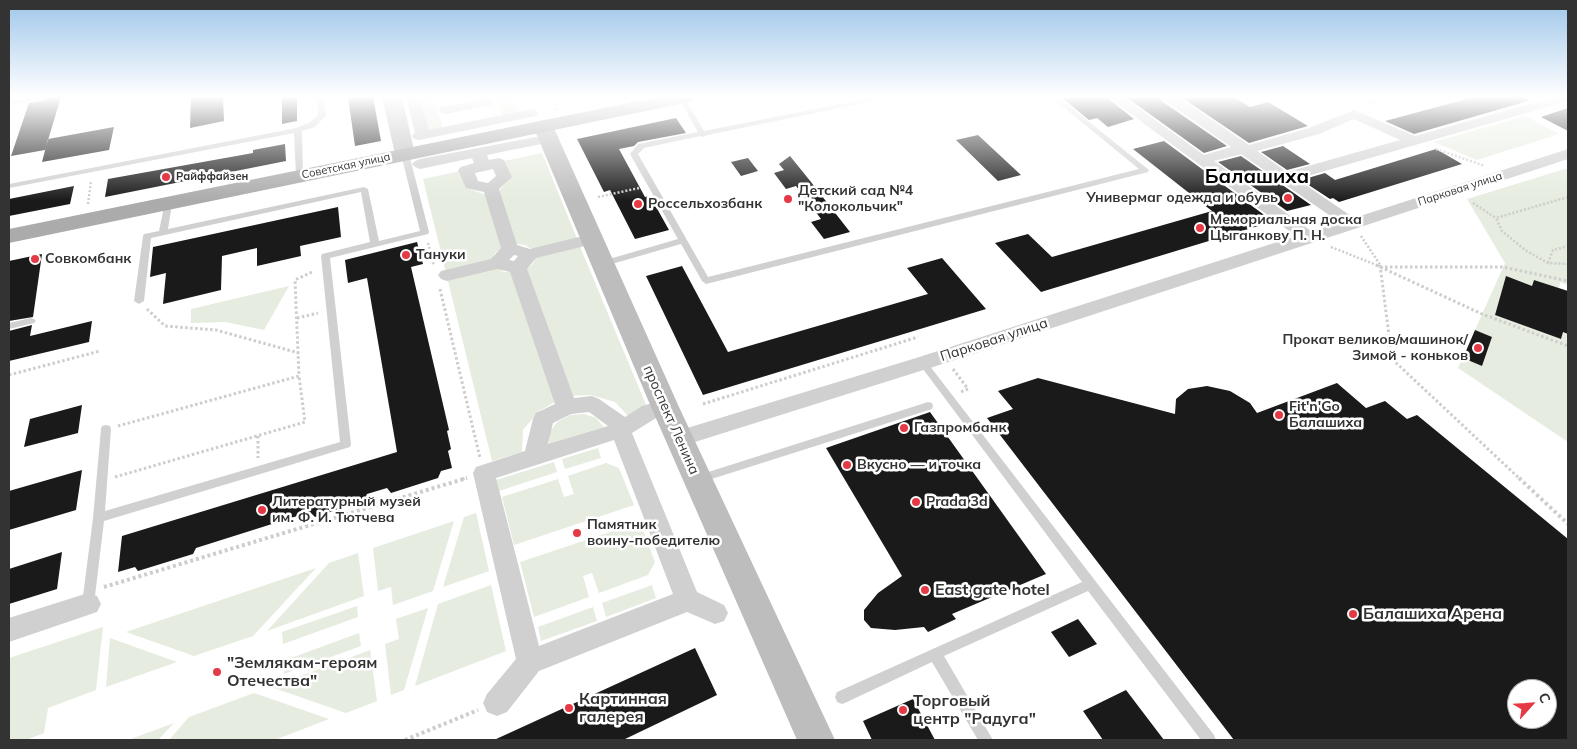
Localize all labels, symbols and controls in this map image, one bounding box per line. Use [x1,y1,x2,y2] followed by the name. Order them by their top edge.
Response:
[301,150,391,182] street label: Советская улица
[1205,165,1309,189] district label: Балашиха
[1416,169,1504,209] street label: Парковая улица
[176,170,248,184] place label: Райффайзен
[160,171,172,183] marker: Райффайзен
[798,183,913,216] place label: Детский сад №4 "Колокольчик"
[1086,190,1278,206] place label: Универмаг одежда и обувь
[1282,192,1294,204] marker: Универмаг одежда и обувь
[782,193,794,205] marker: Детский сад №4 "Колокольчик"
[648,196,762,212] place label: Россельхозбанк
[632,198,644,210] marker: Россельхозбанк
[1210,212,1362,244] place label: Мемориальная доска Цыганкову П. Н.
[1194,222,1206,234] marker: Мемориальная доска Цыганкову П. Н.
[416,247,465,263] place label: Тануки
[400,249,412,261] marker: Тануки
[45,251,131,267] place label: Совкомбанк
[29,253,41,265] marker: Совкомбанк
[938,315,1050,365] street label: Парковая улица
[1282,332,1468,364] place label: Прокат великов/машинок/ Зимой - коньков
[1472,342,1484,354] marker: Прокат великов/машинок/ Зимой - коньков
[639,363,703,477] street label: проспект Ленина
[1289,399,1362,432] place label: Fit'n'Go Балашиха
[1273,409,1285,421] marker: Fit'n'Go Балашиха
[914,420,1006,436] place label: Газпромбанк
[898,422,910,434] marker: Газпромбанк
[857,457,981,473] place label: Вкусно — и точка
[841,459,853,471] marker: Вкусно — и точка
[272,494,421,526] place label: Литературный музей им. Ф. И. Тютчева
[926,494,988,510] place label: Prada 3d
[910,496,922,508] marker: Prada 3d
[256,504,268,516] marker: Литературный музей им. Ф. И. Тютчева
[587,517,720,550] place label: Памятник воину-победителю
[571,527,583,539] marker: Памятник воину-победителю
[935,580,1050,600] place label: East gate hotel
[919,584,931,596] marker: East gate hotel
[1363,604,1502,624] place label: Балашиха Арена
[1347,608,1359,620] marker: Балашиха Арена
[227,653,378,691] place label: "Землякам-героям Отечества"
[211,666,223,678] marker: "Землякам-героям Отечества"
[1507,679,1557,729] north arrow
[579,689,667,727] place label: Картинная галерея
[1534,690,1555,706] text: С
[913,691,1036,729] place label: Торговый центр "Радуга"
[563,702,575,714] marker: Картинная галерея
[897,704,909,716] marker: Торговый центр "Радуга"

